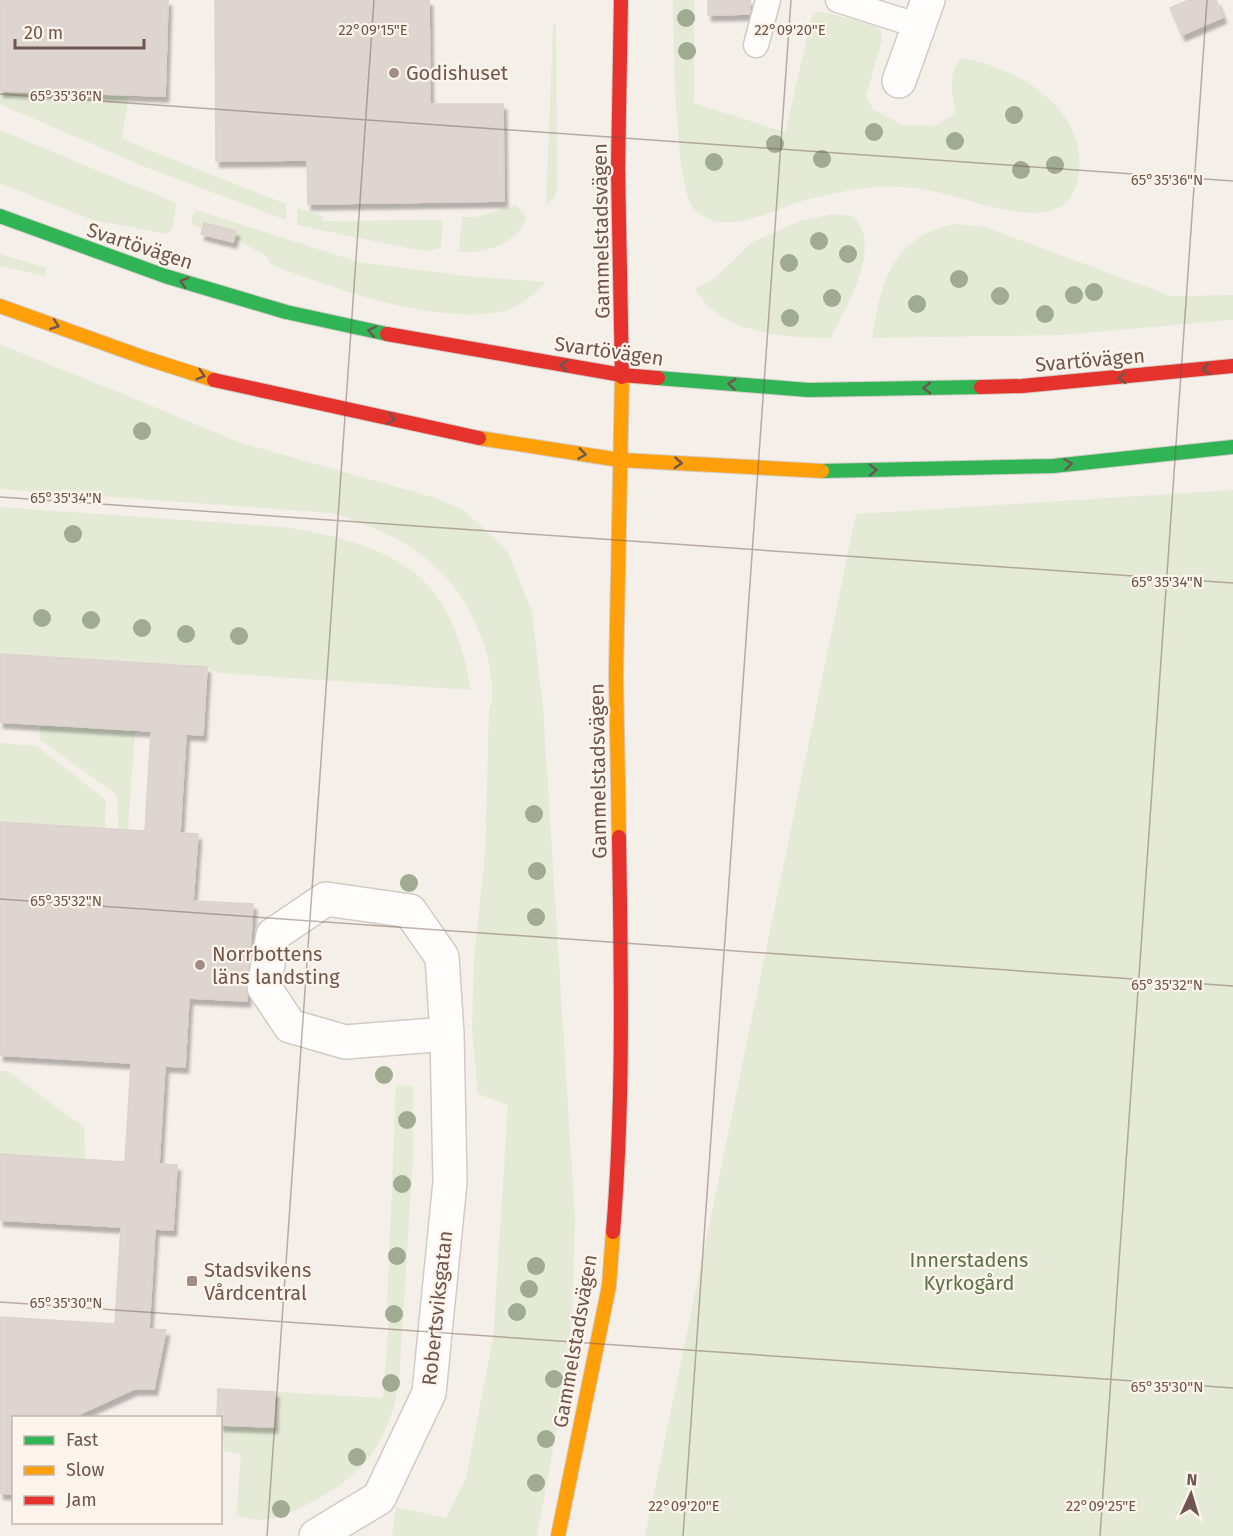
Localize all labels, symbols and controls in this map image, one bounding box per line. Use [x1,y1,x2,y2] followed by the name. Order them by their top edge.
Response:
[15,12,144,50] scale bar
[338,21,408,39] text: 22°09'15"E
[754,21,826,39] text: 22°09'20"E
[24,22,63,44] text: 20 m
[406,61,509,85] place label: Godishuset
[387,66,401,80] marker: Godishuset
[30,87,102,105] text: 65°35'36"N
[587,143,615,319] street label: Gammelstadsvägen
[1131,171,1203,189] text: 65°35'36"N
[84,218,196,274] street label: Svartövägen
[179,277,190,289] one-way arrow
[49,318,60,331] one-way arrow
[368,326,378,339] one-way arrow
[553,331,665,371] street label: Svartövägen
[1034,343,1146,377] street label: Svartövägen
[560,360,569,372] one-way arrow
[1202,362,1211,375] one-way arrow
[195,368,206,380] one-way arrow
[1117,371,1126,384] one-way arrow
[728,378,737,391] one-way arrow
[922,381,931,394] one-way arrow
[386,412,396,425] one-way arrow
[578,448,587,460] one-way arrow
[674,457,683,470] one-way arrow
[1063,458,1072,471] one-way arrow
[868,463,877,476] one-way arrow
[30,489,102,507] text: 65°35'34"N
[1131,573,1203,591] text: 65°35'34"N
[584,683,612,859] street label: Gammelstadsvägen
[30,892,102,910] text: 65°35'32"N
[212,942,340,989] place label: Norrbottens läns landsting
[193,958,207,972] marker: Norrbottens läns landsting
[1131,976,1203,994] text: 65°35'32"N
[417,1229,457,1387] street label: Robertsviksgatan
[910,1248,1028,1295] park label: Innerstadens Kyrkogård
[548,1252,602,1430] street label: Gammelstadsvägen
[204,1258,311,1305] place label: Stadsvikens Vårdcentral
[185,1274,199,1288] marker: Stadsvikens Vårdcentral
[30,1294,102,1312] text: 65°35'30"N
[1131,1378,1203,1396] text: 65°35'30"N
[12,1416,222,1524] legend
[66,1429,99,1451] text: Fast
[66,1459,105,1481] text: Slow
[1161,1464,1221,1524] north arrow
[1186,1470,1198,1489] text: N
[66,1489,97,1511] text: Jam
[648,1497,720,1515] text: 22°09'20"E
[1066,1497,1136,1515] text: 22°09'25"E

